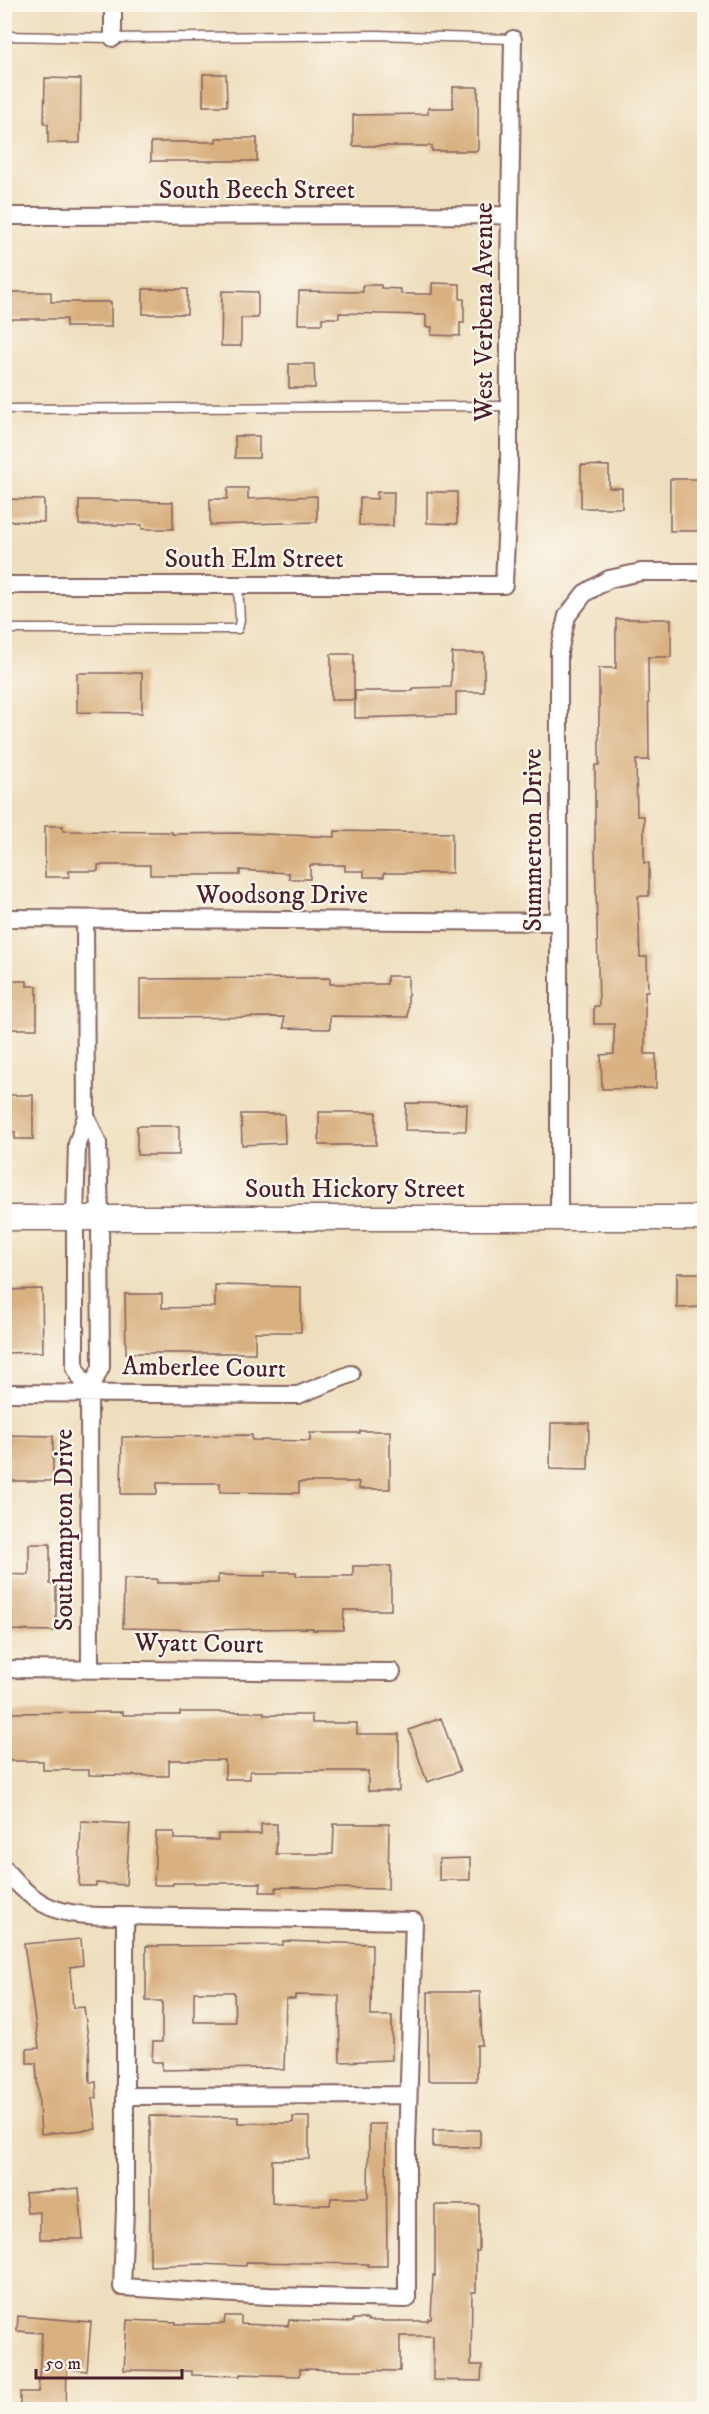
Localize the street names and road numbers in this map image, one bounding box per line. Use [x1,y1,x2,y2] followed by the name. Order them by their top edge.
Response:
[159,174,355,207] street label: South Beech Street
[468,202,501,423] street label: West Verbena Avenue
[164,543,344,576] street label: South Elm Street
[517,748,550,932] street label: Summerton Drive
[195,879,368,912] street label: Woodsong Drive
[245,1173,465,1206] street label: South Hickory Street
[122,1350,286,1386] street label: Amberlee Court
[48,1429,81,1631] street label: Southampton Drive
[133,1626,264,1662] street label: Wyatt Court

